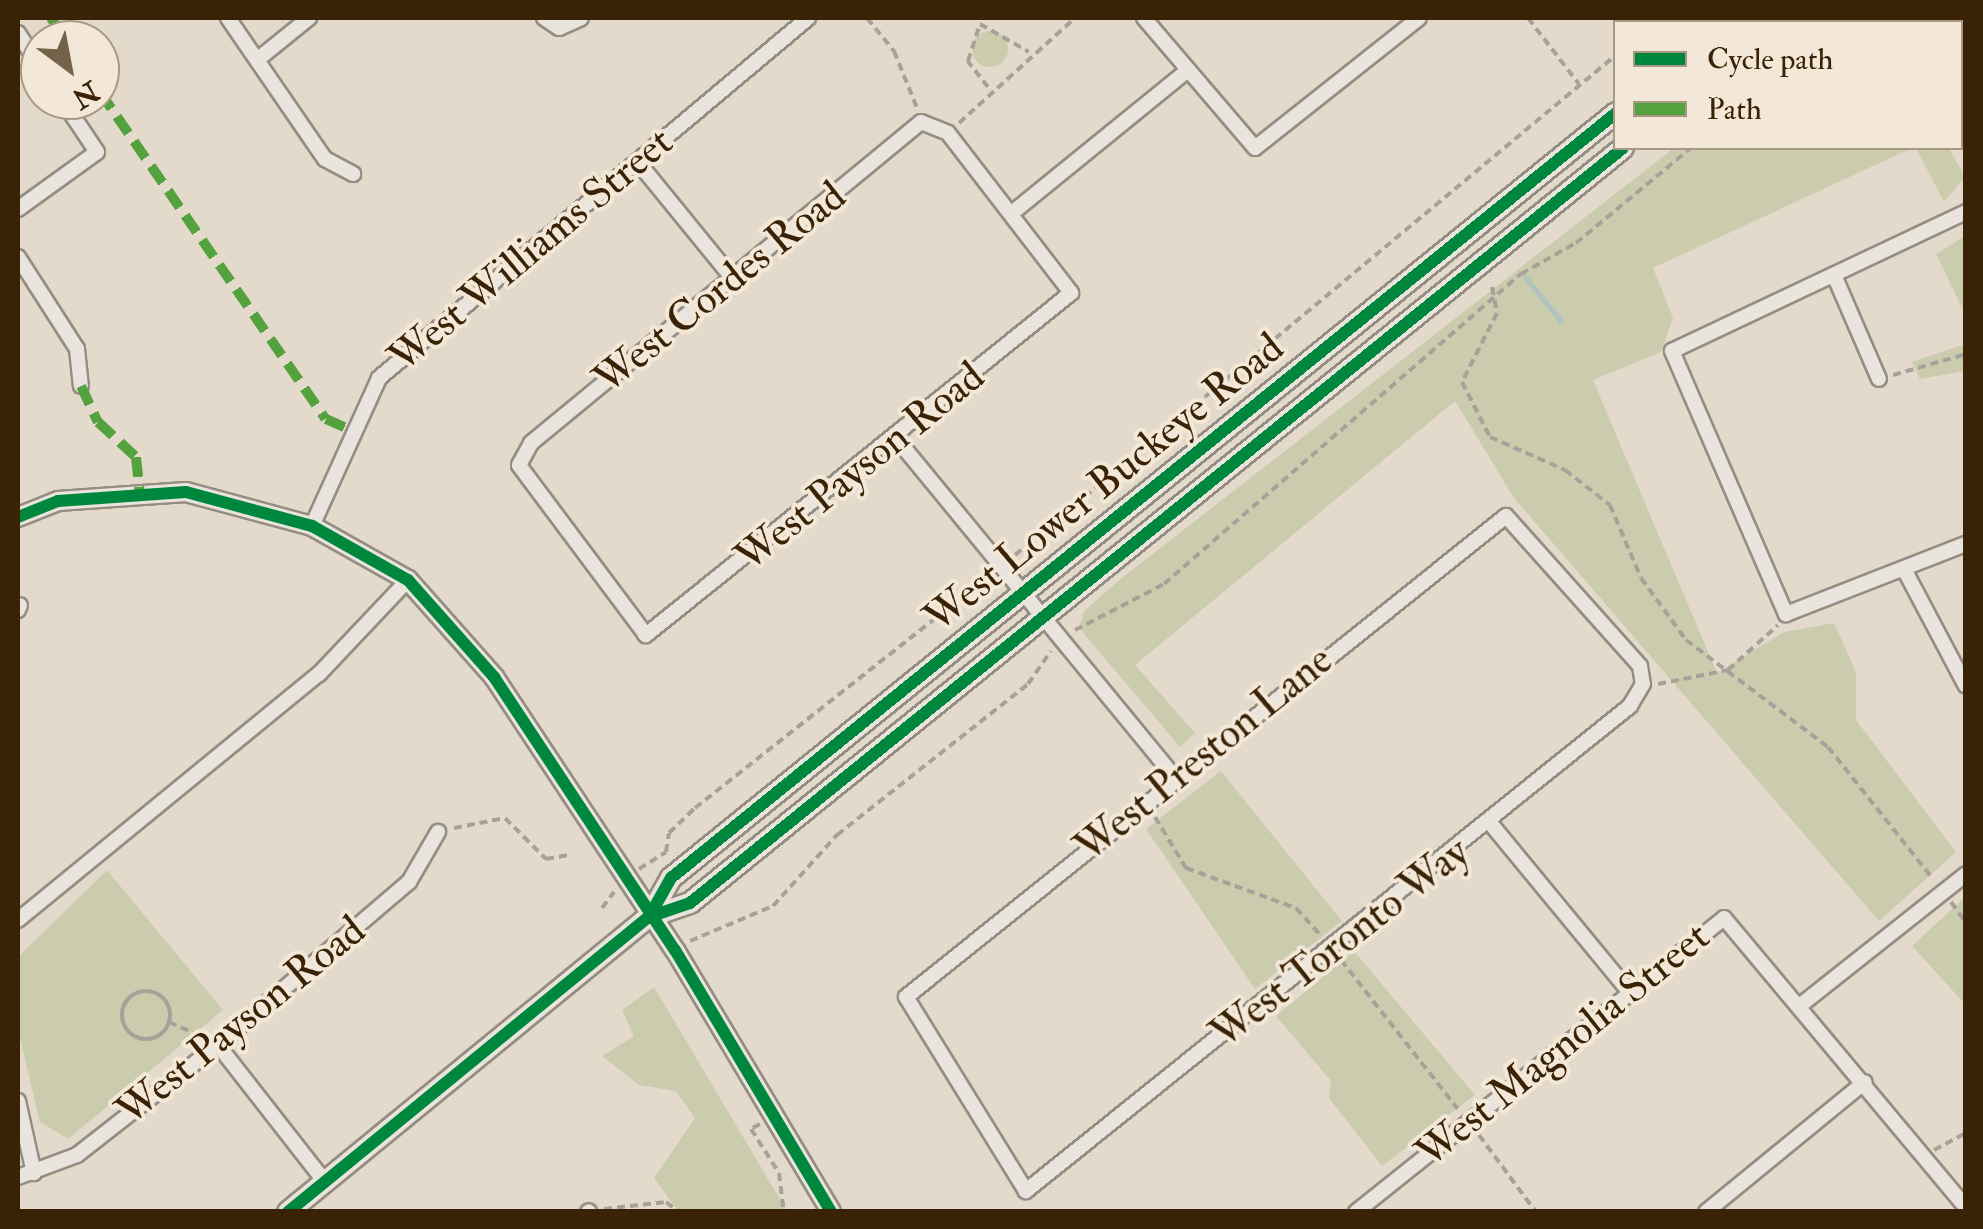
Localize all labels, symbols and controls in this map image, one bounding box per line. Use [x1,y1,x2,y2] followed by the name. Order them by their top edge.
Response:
[20,20,120,120] north arrow
[1613,20,1963,150] legend
[1707,41,1833,78] text: Cycle path
[65,73,105,116] text: N
[1707,91,1762,128] text: Path
[379,117,683,383] street label: West Williams Street
[584,171,856,405] street label: West Cordes Road
[914,323,1294,643] street label: West Lower Buckeye Road
[726,351,994,583] street label: West Payson Road
[1065,635,1343,873] street label: West Preston Lane
[1201,827,1479,1059] street label: West Toronto Way
[107,905,375,1137] street label: West Payson Road
[1406,911,1720,1179] street label: West Magnolia Street

